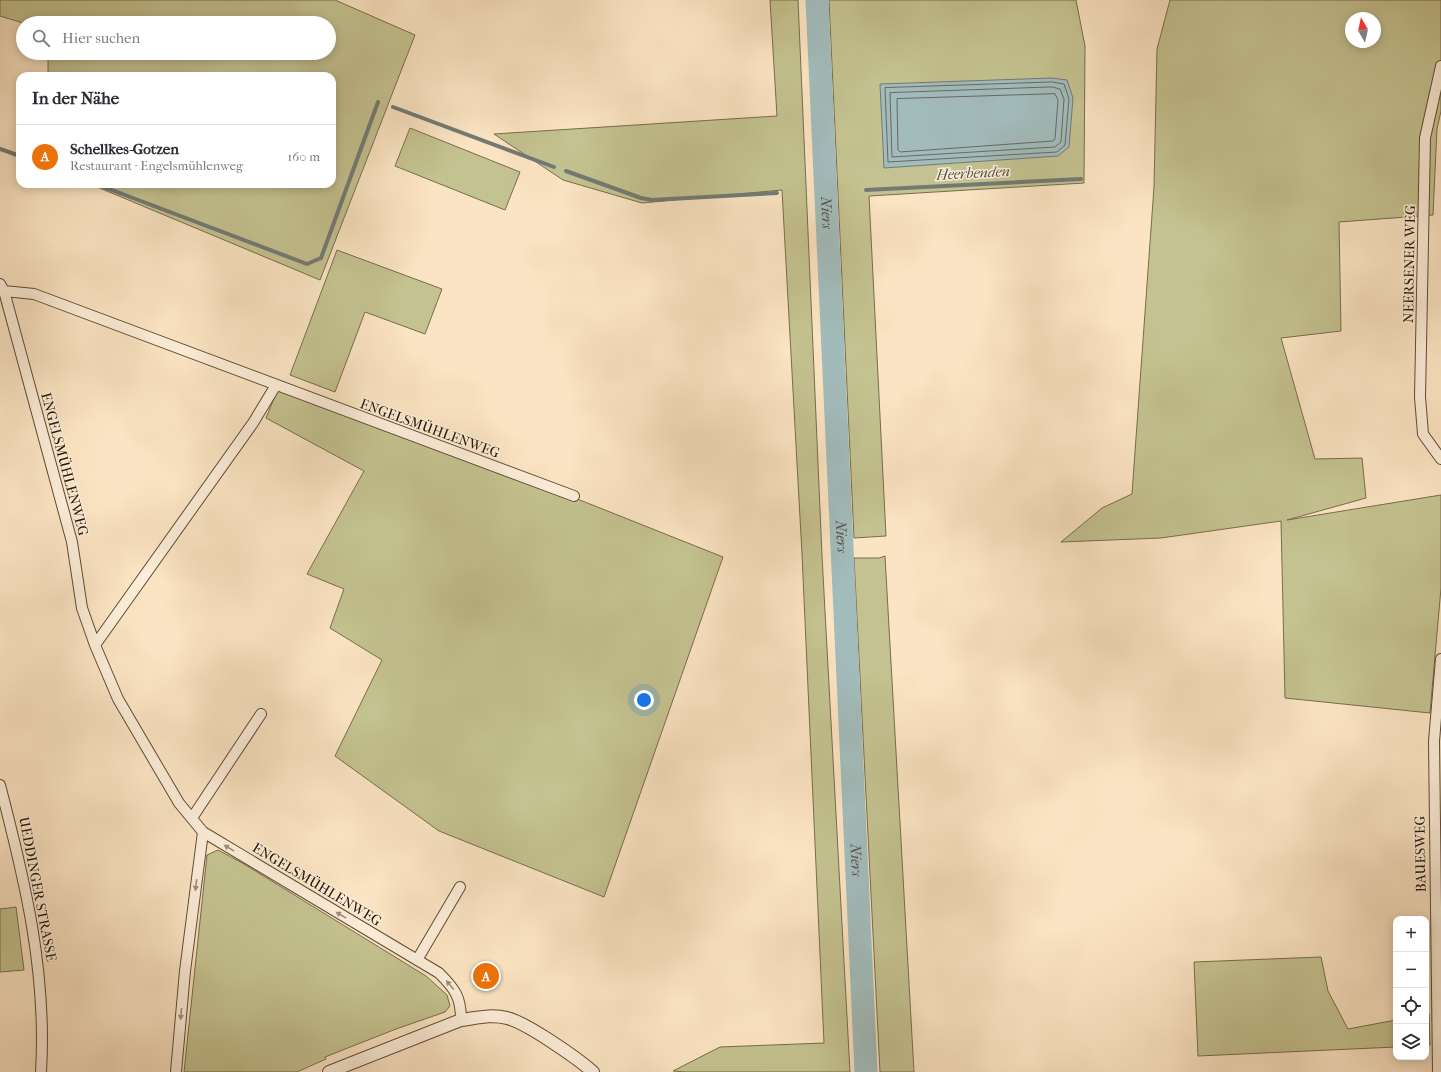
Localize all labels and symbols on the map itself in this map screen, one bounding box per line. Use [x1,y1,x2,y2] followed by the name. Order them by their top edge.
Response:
[1345,12,1381,48] north arrow
[935,162,1010,184] water label: Heerbenden
[817,195,836,230] water label: Niers
[1400,205,1419,323] street label: NEERSENER WEG
[37,391,92,538] street label: ENGELSMÜHLENWEG
[358,395,502,462] street label: ENGELSMÜHLENWEG
[832,519,851,553] water label: Niers
[634,690,654,710] your location
[15,815,60,963] street label: UEDDINGER STRASSE
[1411,815,1430,892] street label: BAUESWEG
[249,839,384,930] street label: ENGELSMÜHLENWEG
[847,842,866,877] water label: Niers
[224,844,234,852] one-way arrow
[192,879,199,891] one-way arrow
[335,911,347,918] one-way arrow
[473,961,499,991] pin: A
[445,979,454,990] one-way arrow
[178,1008,185,1020] one-way arrow

